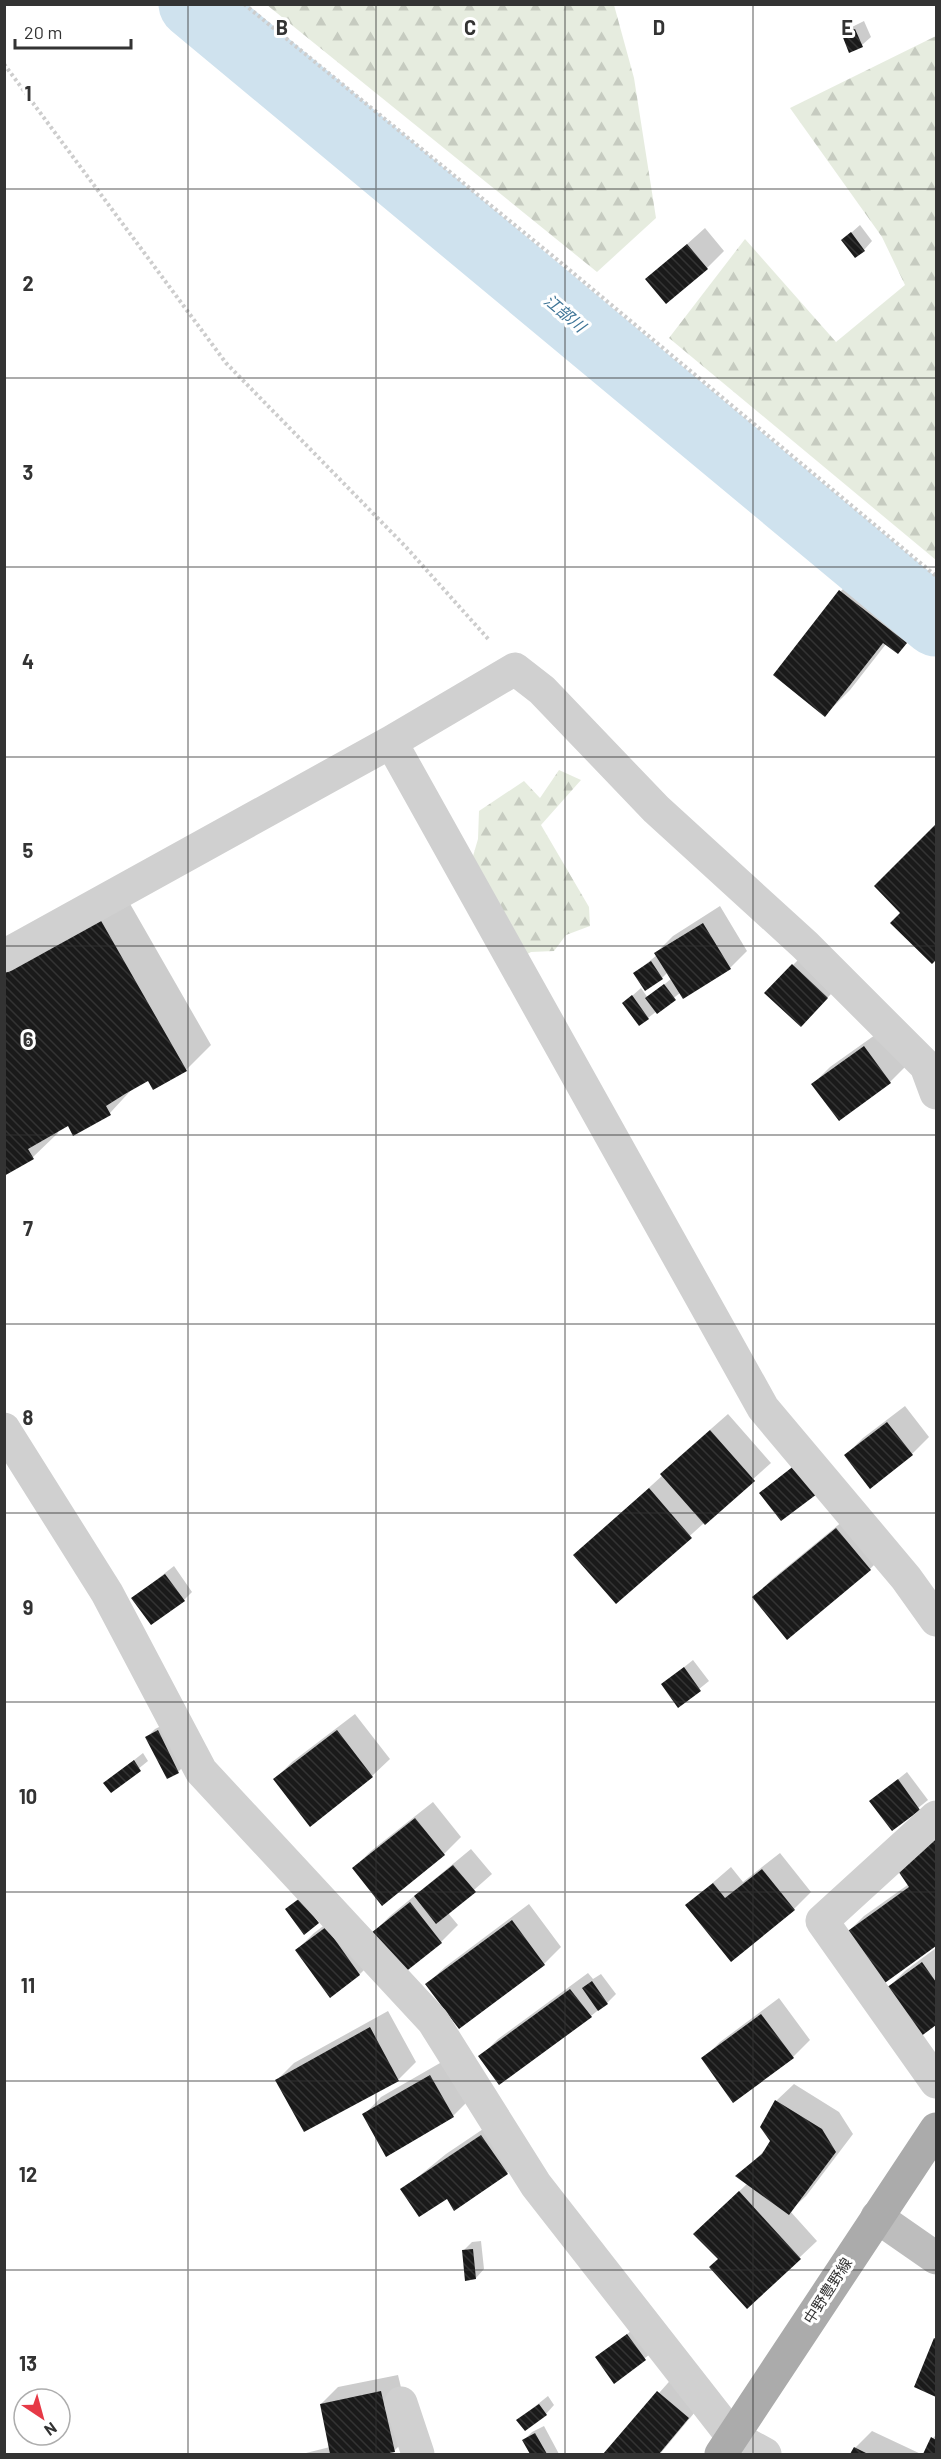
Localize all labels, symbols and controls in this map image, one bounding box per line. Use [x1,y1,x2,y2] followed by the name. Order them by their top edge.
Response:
[15,12,130,50] scale bar
[276,15,288,39] text: B
[464,15,476,39] text: C
[653,15,665,39] text: D
[841,15,853,39] text: E
[24,21,62,43] text: 20 m
[24,81,32,105] text: 1
[22,271,34,295] text: 2
[541,290,591,337] water label: 江部川
[23,460,33,484] text: 3
[22,649,34,673] text: 4
[23,838,34,862] text: 5
[23,1027,34,1051] text: 6
[23,1216,33,1240] text: 7
[23,1405,34,1429] text: 8
[23,1595,33,1619] text: 9
[19,1784,37,1808] text: 10
[21,1973,35,1997] text: 11
[19,2162,37,2186] text: 12
[799,2254,855,2327] street label: 中野豊野線
[19,2351,37,2375] text: 13
[12,2387,72,2447] north arrow
[41,2419,61,2440] text: N

